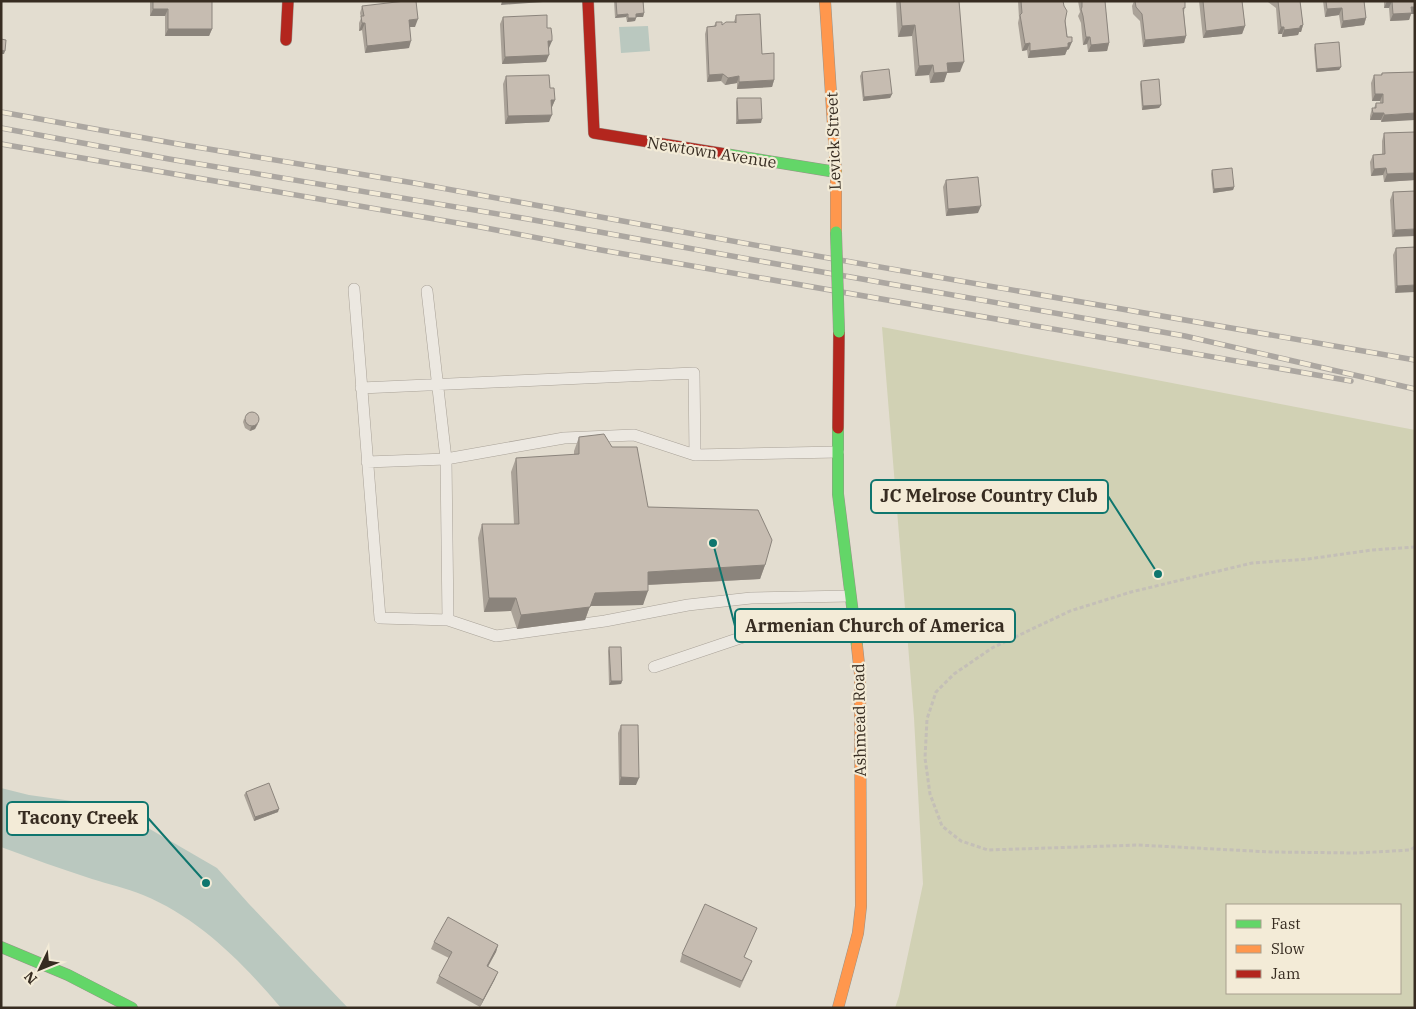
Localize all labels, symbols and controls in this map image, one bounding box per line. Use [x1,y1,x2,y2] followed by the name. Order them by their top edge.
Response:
[821,91,845,190] street label: Levick Street
[646,132,778,172] street label: Newtown Avenue
[871,480,1108,513] callout: JC Melrose Country Club
[880,484,1098,507] text: JC Melrose Country Club
[735,609,1015,642] callout: Armenian Church of America
[745,614,1005,637] text: Armenian Church of America
[848,663,870,777] street label: Ashmead Road
[7,802,148,835] callout: Tacony Creek
[18,806,139,829] text: Tacony Creek
[1226,904,1401,994] legend
[1271,914,1301,933] text: Fast
[1271,939,1305,958] text: Slow
[15,944,65,994] north arrow
[1271,964,1300,983] text: Jam
[20,968,41,988] text: N

